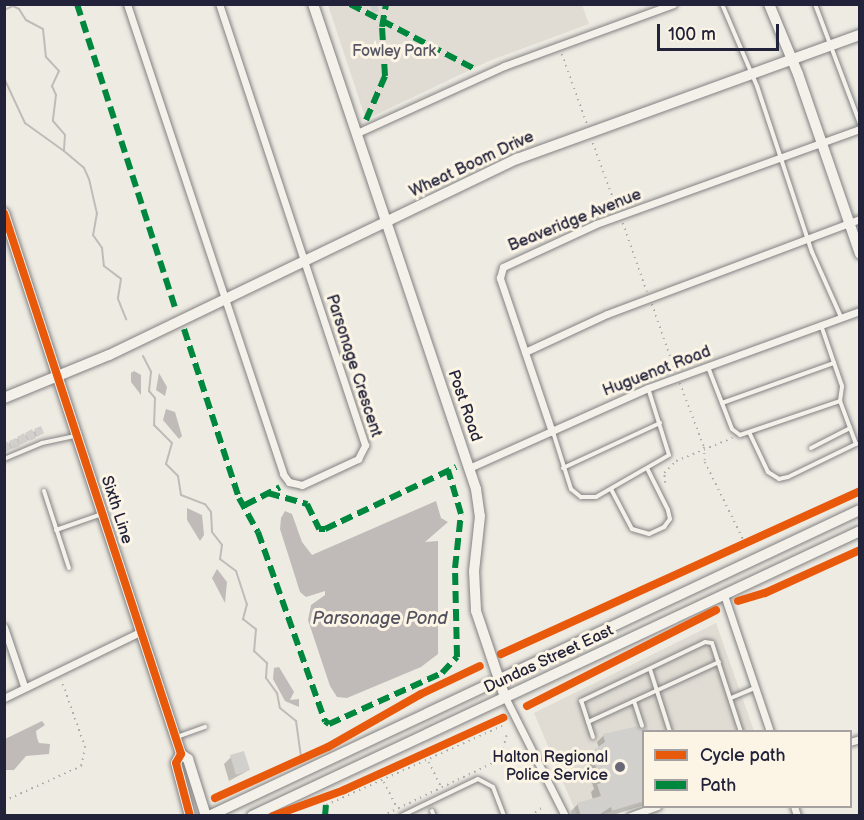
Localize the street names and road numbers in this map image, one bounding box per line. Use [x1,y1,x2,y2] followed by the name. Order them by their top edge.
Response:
[407,128,537,202] street label: Wheat Boom Drive
[506,186,644,256] street label: Beaveridge Avenue
[321,292,385,440] street label: Parsonage Crescent
[600,343,714,401] street label: Huguenot Road
[443,368,485,444] street label: Post Road
[96,474,136,546] street label: Sixth Line
[481,622,617,698] street label: Dundas Street East

